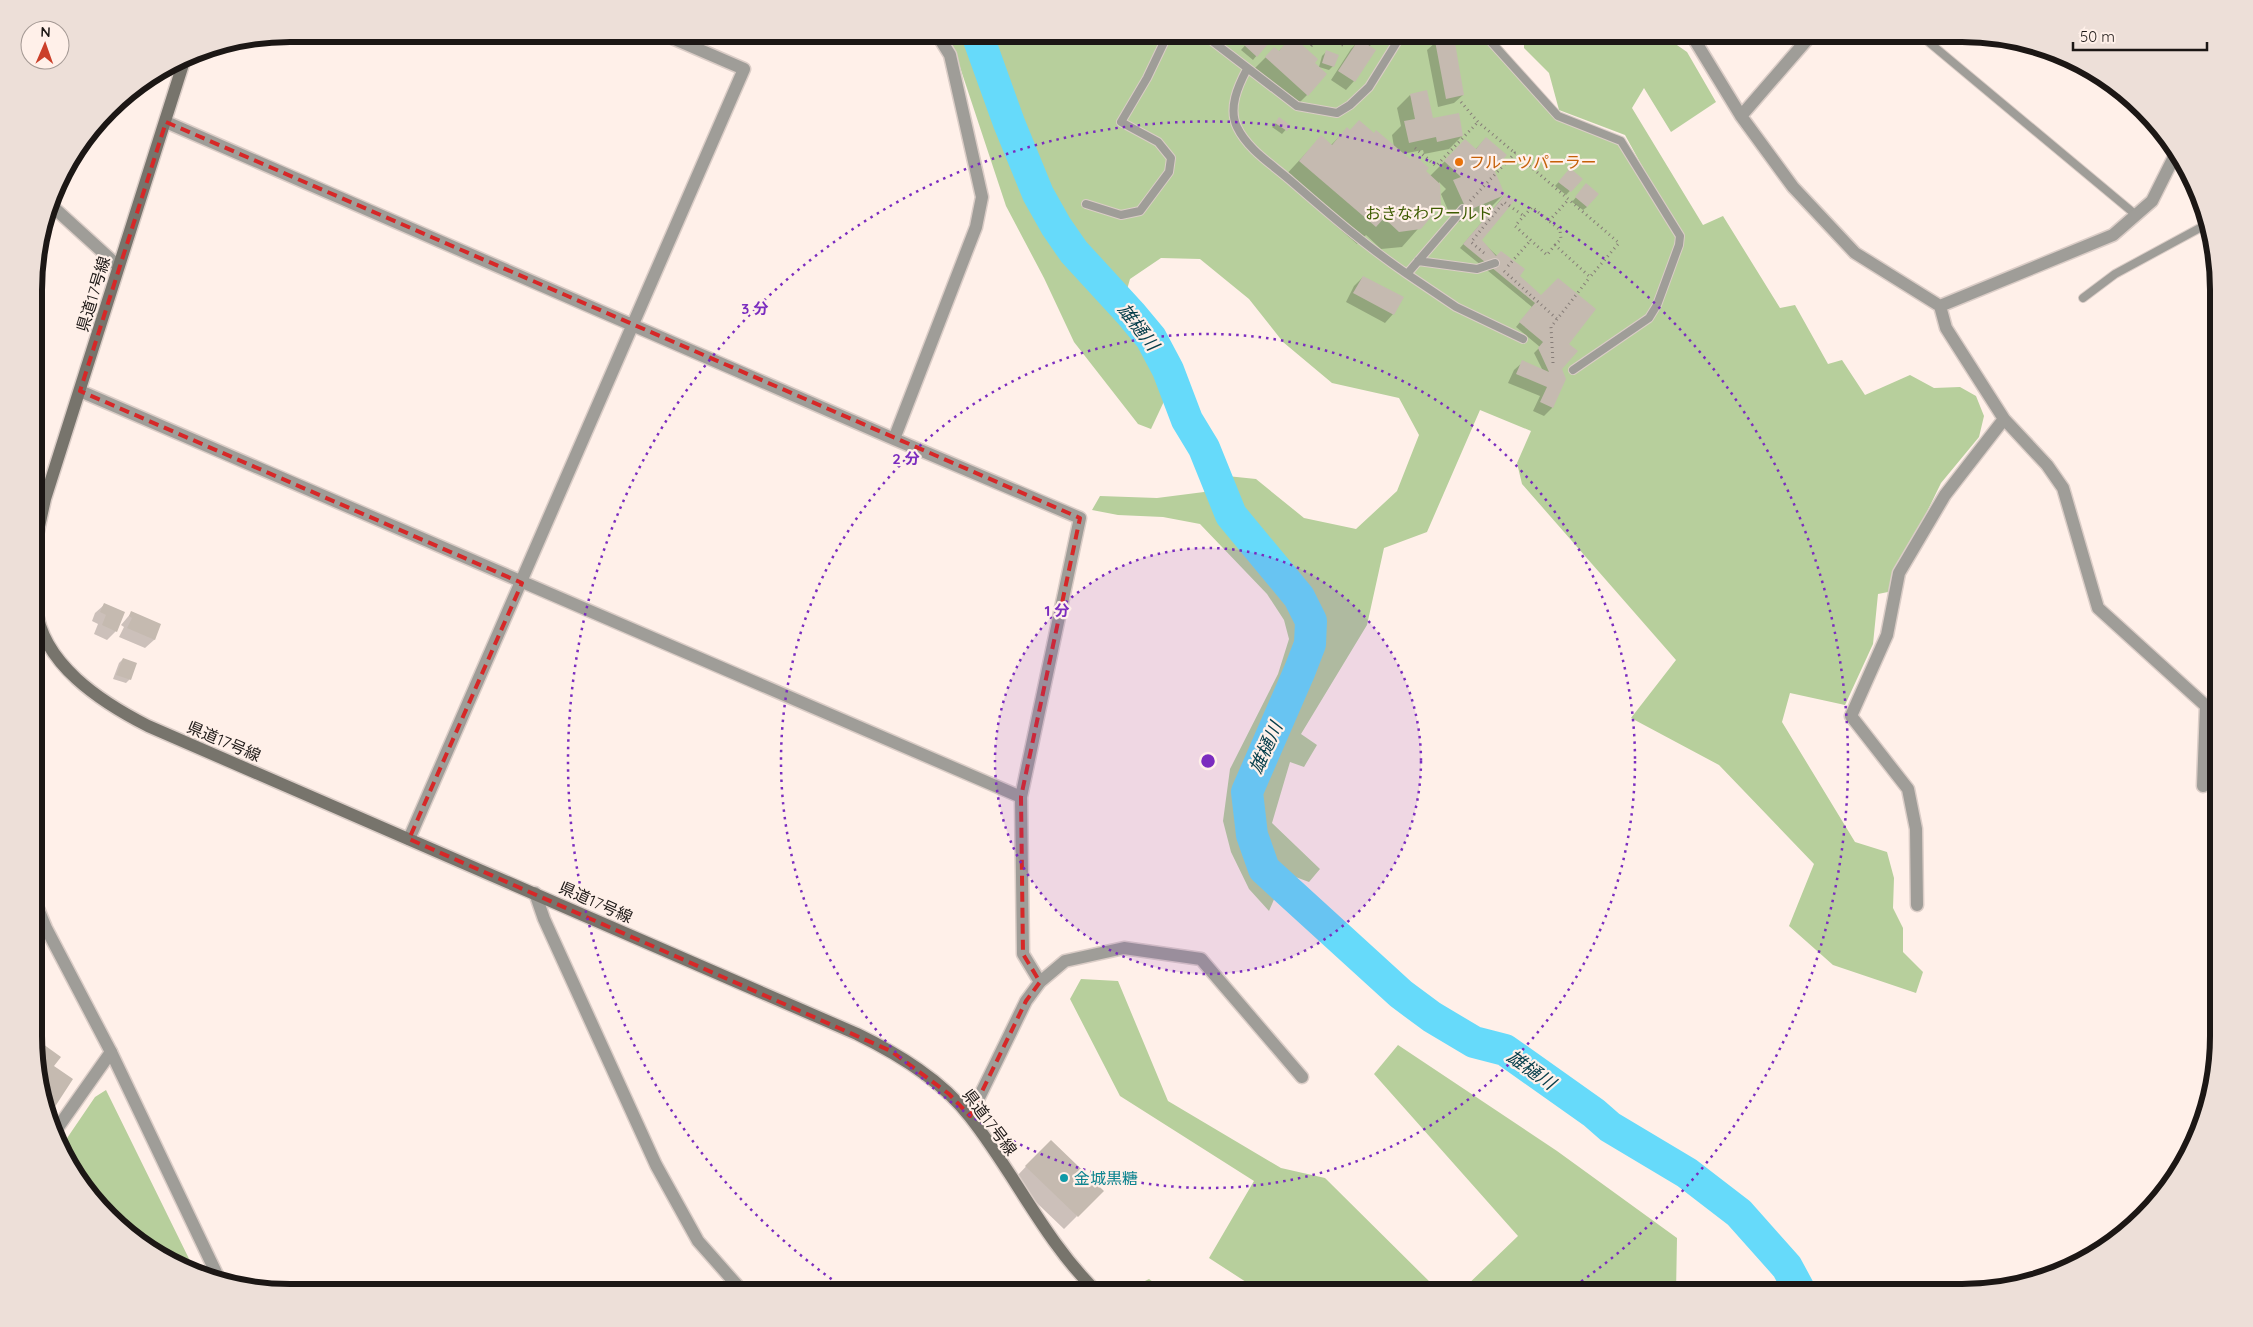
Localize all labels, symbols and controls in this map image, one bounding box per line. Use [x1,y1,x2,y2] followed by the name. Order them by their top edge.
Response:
[20,20,70,70] north arrow
[2073,20,2207,52] scale bar
[40,23,51,41] text: N
[2080,27,2115,46] text: 50 m
[1469,152,1597,172] place label: フルーツパーラー
[1453,156,1465,168] marker: フルーツパーラー
[1365,203,1493,223] park label: おきなわワールド
[72,254,114,334] street label: 県道17号線
[1113,298,1165,357] water label: 雄樋川
[741,299,769,318] text: 3 分
[892,449,920,468] text: 2 分
[1044,601,1070,620] text: 1 分
[184,717,264,765] street label: 県道17号線
[1244,717,1288,777] water label: 雄樋川
[1199,752,1217,770] centre of rings
[556,877,636,927] street label: 県道17号線
[1503,1045,1562,1096] water label: 雄樋川
[959,1085,1021,1159] street label: 県道17号線
[1074,1168,1138,1188] place label: 金城黒糖
[1058,1172,1070,1184] marker: 金城黒糖

